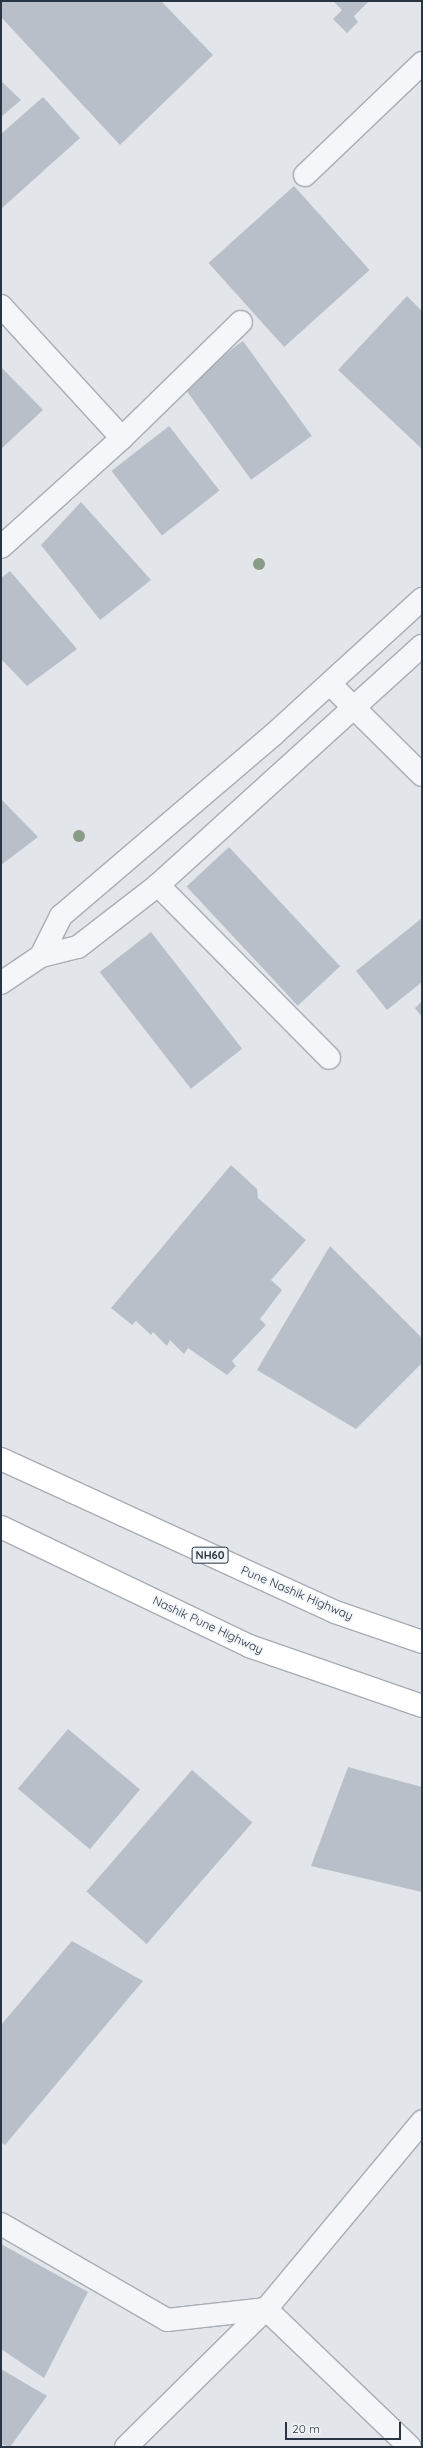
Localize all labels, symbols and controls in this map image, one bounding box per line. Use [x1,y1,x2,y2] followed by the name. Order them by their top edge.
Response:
[191,1546,229,1564] road number: NH60
[239,1563,355,1623] street label: Pune Nashik Highway
[150,1593,266,1657] street label: Nashik Pune Highway
[287,2414,403,2440] scale bar
[292,2421,320,2436] text: 20 m

